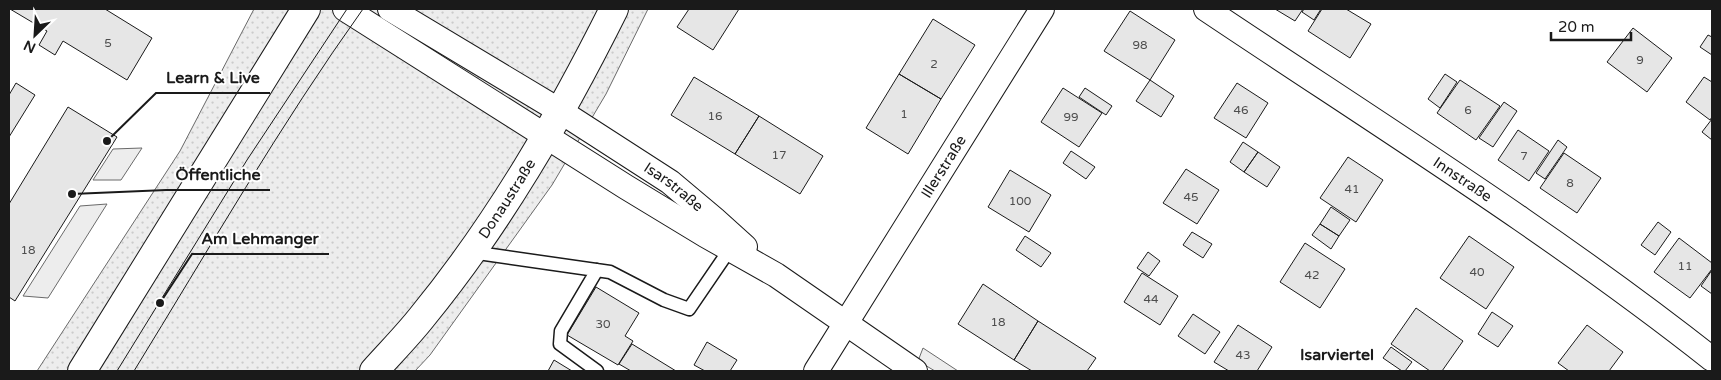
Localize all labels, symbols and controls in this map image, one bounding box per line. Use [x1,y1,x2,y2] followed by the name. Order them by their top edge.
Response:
[10,10,60,60] north arrow
[1551,10,1631,42] scale bar
[1558,18,1595,36] text: 20 m
[21,36,38,56] text: N
[104,36,112,50] house number: 5
[1132,38,1148,52] house number: 98
[1636,53,1644,67] house number: 9
[930,57,938,71] house number: 2
[156,62,270,93] callout: Learn & Live
[166,68,260,88] text: Learn & Live
[1233,103,1249,117] house number: 46
[1464,103,1472,117] house number: 6
[900,107,908,121] house number: 1
[707,109,723,123] house number: 16
[1063,110,1079,124] house number: 99
[917,132,970,201] street label: Illerstraße
[771,148,787,162] house number: 17
[1520,149,1528,163] house number: 7
[1430,153,1495,206] street label: Innstraße
[475,155,539,242] street label: Donaustraße
[166,159,270,190] callout: Öffentliche
[641,159,707,215] street label: Isarstraße
[176,165,260,185] text: Öffentliche
[1566,176,1574,190] house number: 8
[1344,182,1360,196] house number: 41
[1183,190,1199,204] house number: 45
[1009,194,1032,208] house number: 100
[192,223,329,254] callout: Am Lehmanger
[201,229,320,249] text: Am Lehmanger
[20,243,36,257] house number: 18
[1677,259,1693,273] house number: 11
[1469,265,1485,279] house number: 40
[1304,268,1320,282] house number: 42
[1143,292,1159,306] house number: 44
[990,315,1006,329] house number: 18
[595,317,611,331] house number: 30
[1300,345,1374,365] district label: Isarviertel
[1235,348,1251,362] house number: 43

